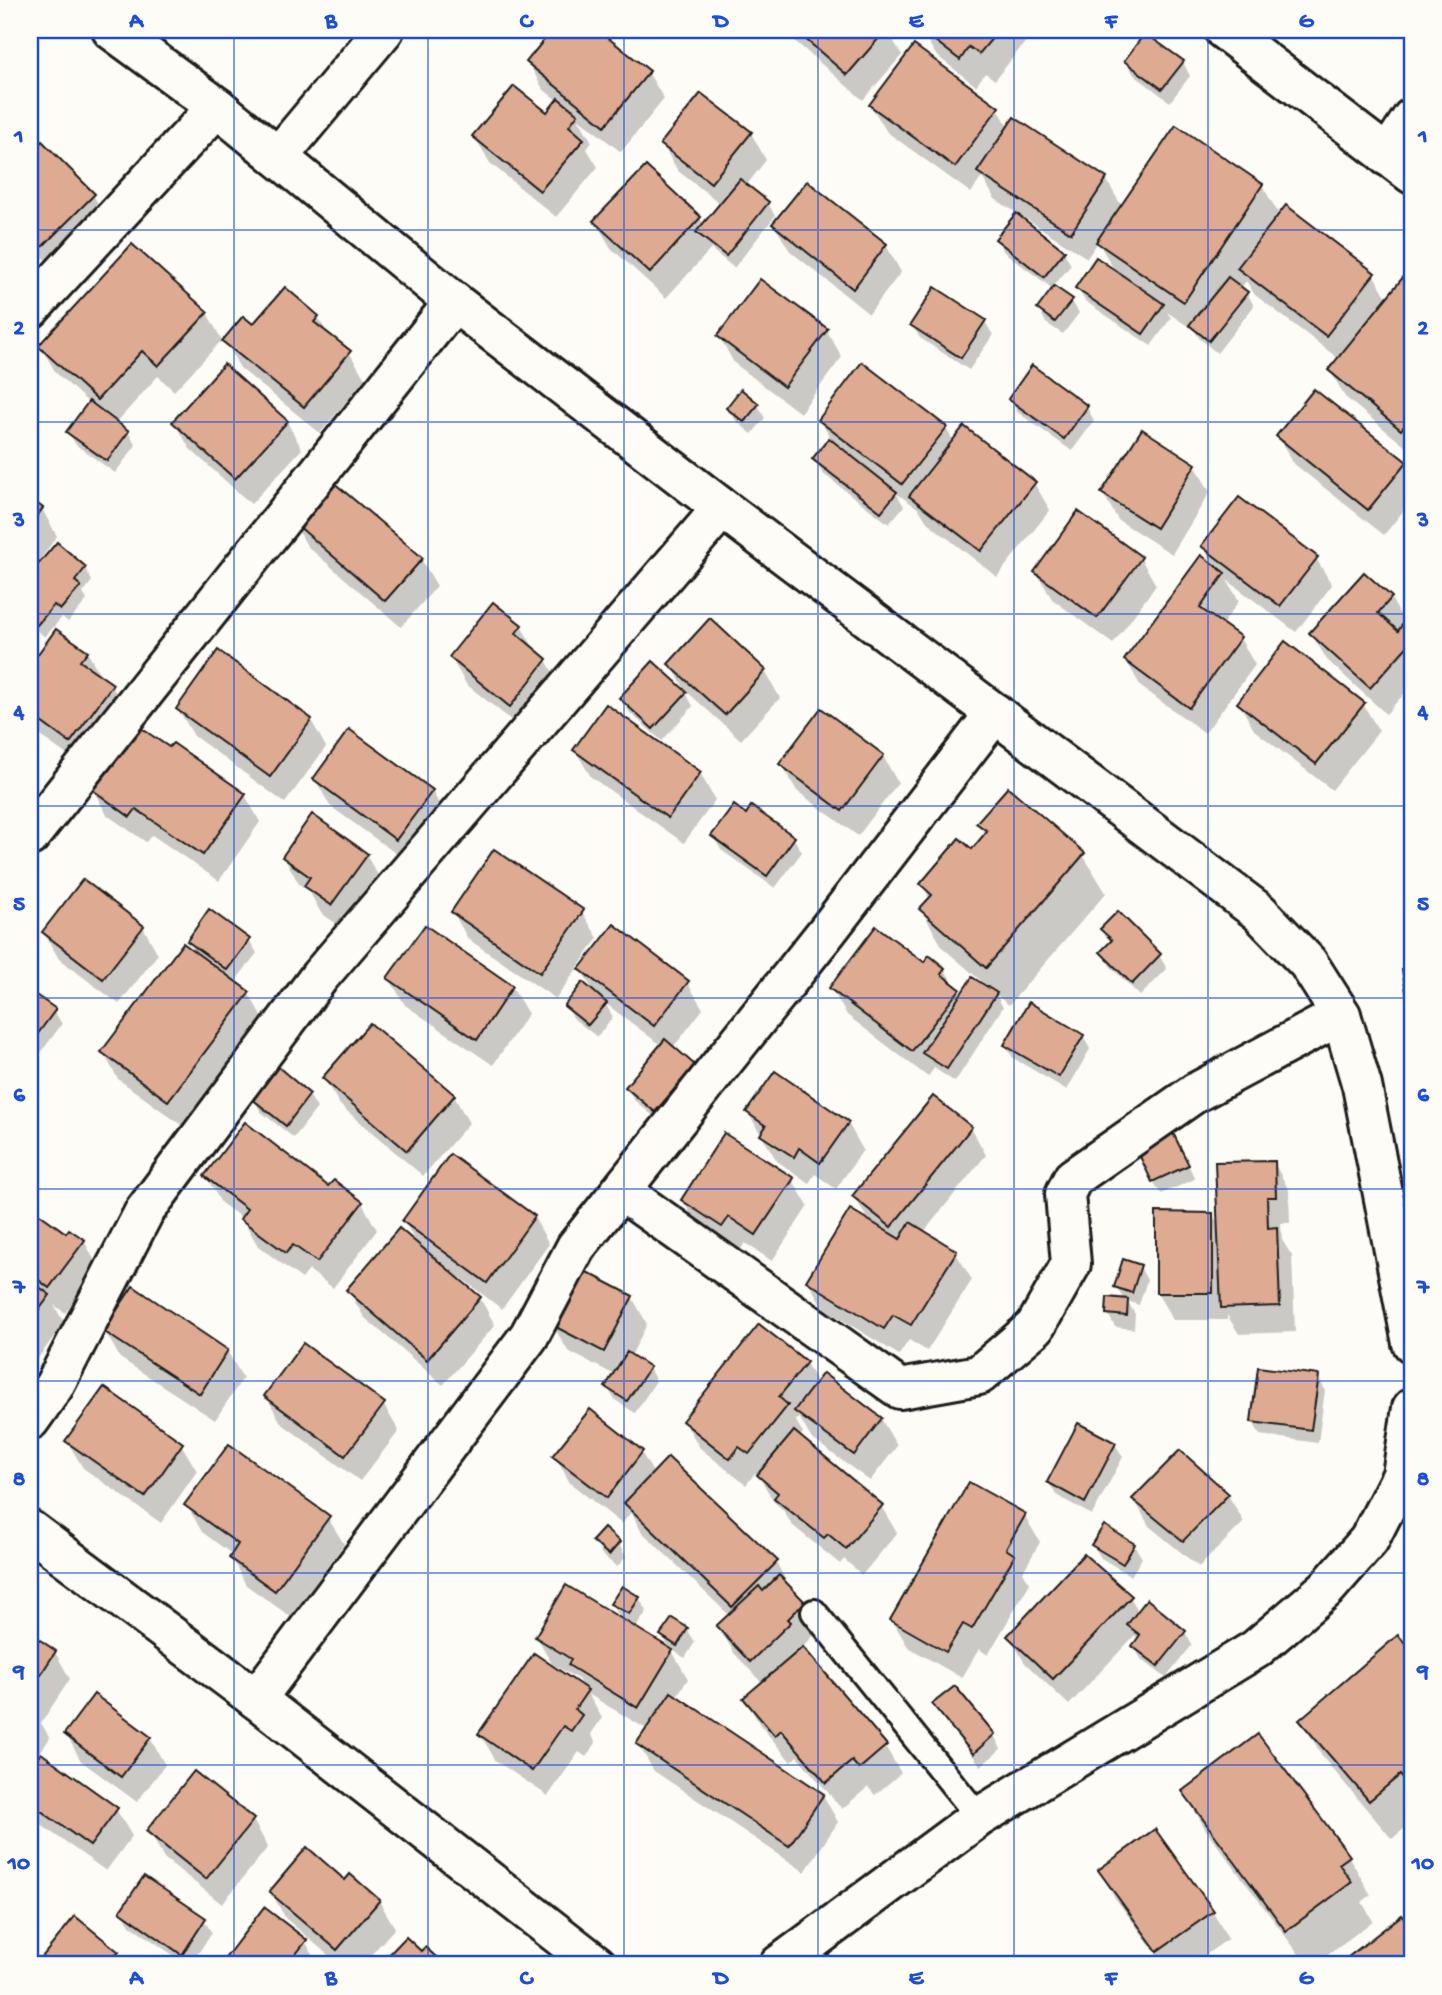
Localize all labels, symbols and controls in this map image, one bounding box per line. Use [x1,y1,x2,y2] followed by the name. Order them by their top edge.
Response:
[128,9,144,36] text: A
[324,9,338,36] text: B
[520,9,535,36] text: C
[712,9,730,36] text: D
[909,9,925,36] text: E
[1104,9,1119,36] text: F
[1299,9,1315,36] text: G
[13,124,24,151] text: 1
[1417,124,1428,151] text: 1
[13,316,25,343] text: 2
[1417,316,1429,343] text: 2
[12,508,25,535] text: 3
[1416,508,1429,535] text: 3
[13,700,25,727] text: 4
[1417,700,1429,727] text: 4
[13,892,25,919] text: 5
[1417,892,1429,919] text: 5
[13,1083,26,1110] text: 6
[1417,1083,1430,1110] text: 6
[12,1275,26,1302] text: 7
[1416,1275,1430,1302] text: 7
[13,1467,26,1494] text: 8
[1417,1467,1430,1494] text: 8
[12,1659,25,1686] text: 9
[1416,1659,1429,1686] text: 9
[7,1851,30,1878] text: 10
[1411,1851,1434,1878] text: 10
[128,1966,144,1993] text: A
[324,1966,338,1993] text: B
[520,1966,535,1993] text: C
[712,1966,730,1993] text: D
[909,1966,925,1993] text: E
[1104,1966,1119,1993] text: F
[1299,1966,1315,1993] text: G

